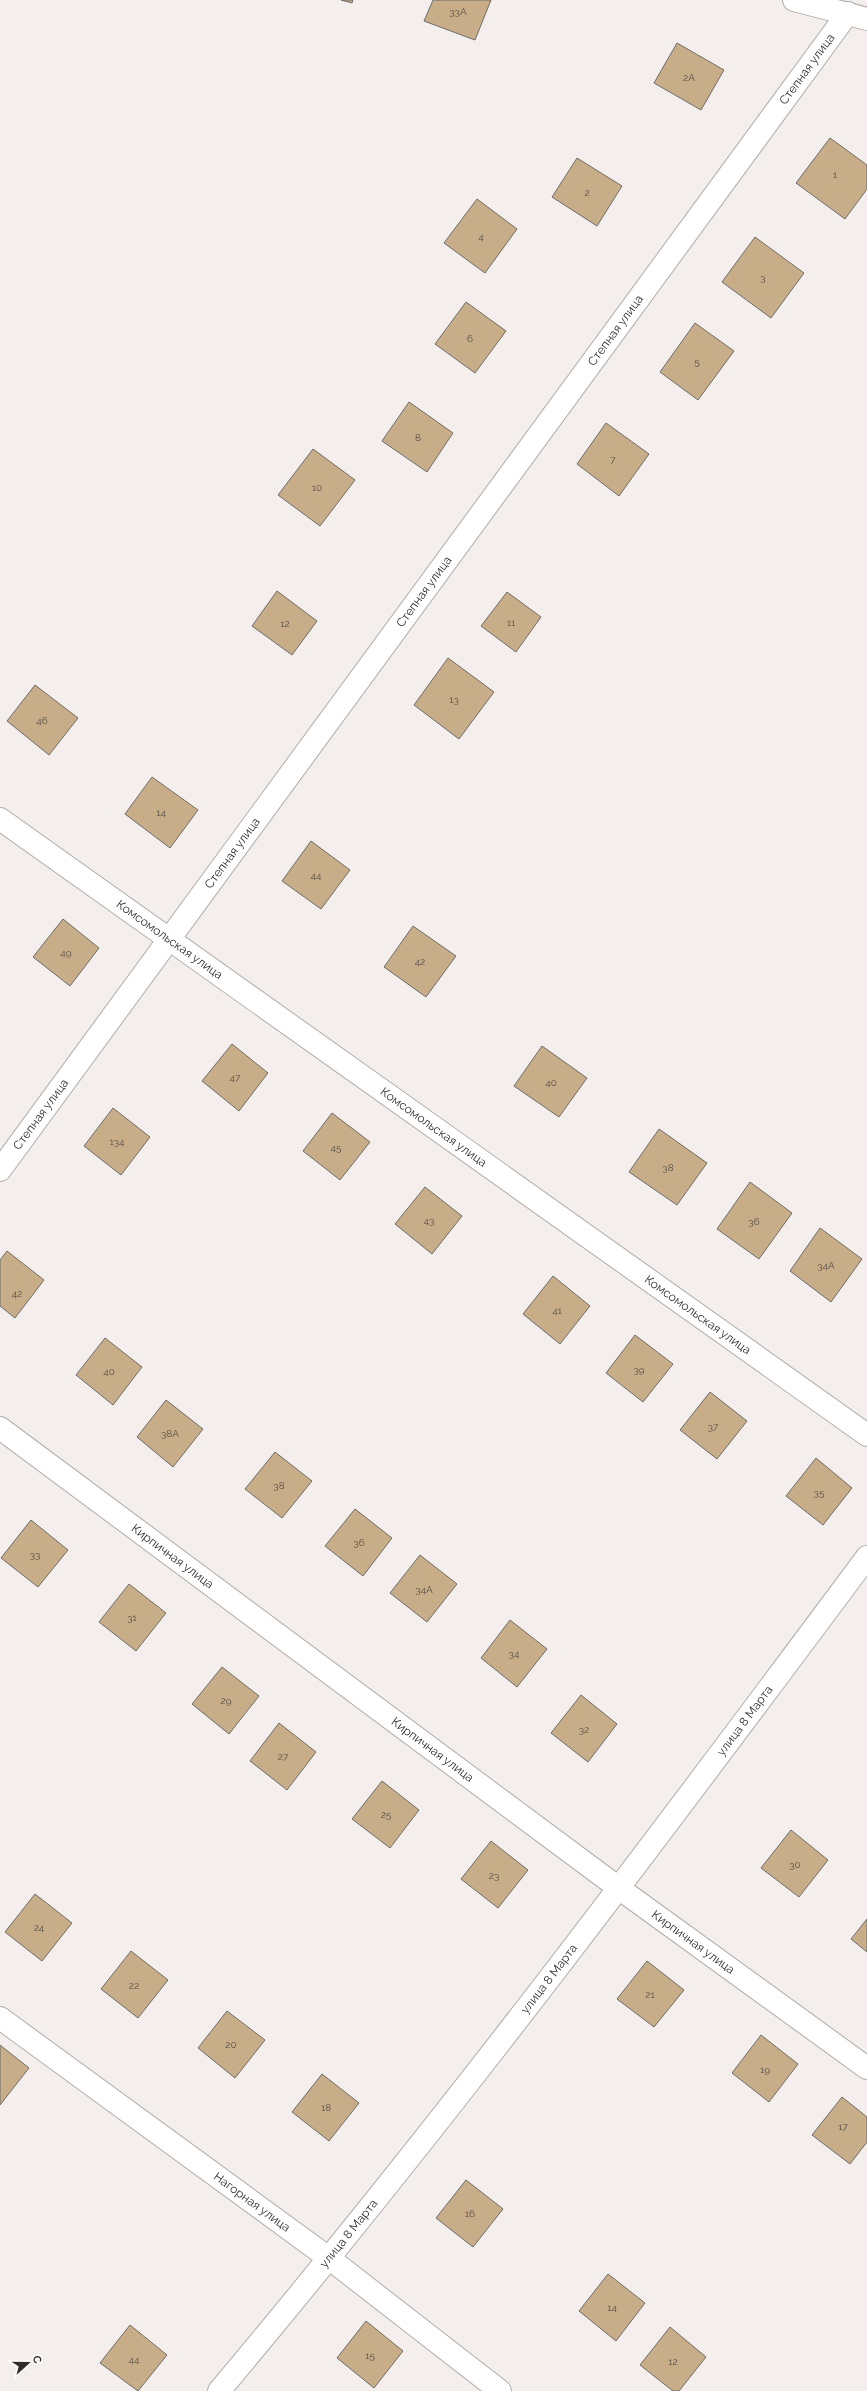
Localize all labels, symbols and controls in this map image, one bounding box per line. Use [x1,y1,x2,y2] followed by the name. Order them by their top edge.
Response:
[449,6,467,17] house number: 33А
[776,31,837,107] street label: Степная улица
[683,72,695,83] house number: 2А
[833,169,838,180] house number: 1
[584,187,590,198] house number: 2
[478,231,484,242] house number: 4
[760,272,766,283] house number: 3
[585,292,646,369] street label: Степная улица
[467,333,473,344] house number: 6
[694,356,700,367] house number: 5
[415,432,421,443] house number: 8
[610,454,616,465] house number: 7
[312,482,322,493] house number: 10
[393,554,454,630] street label: Степная улица
[507,617,516,628] house number: 11
[280,618,290,629] house number: 12
[449,694,459,705] house number: 13
[36,715,48,726] house number: 46
[156,807,166,818] house number: 14
[202,815,263,891] street label: Степная улица
[311,870,322,881] house number: 44
[114,897,225,982] street label: Комсомольская улица
[60,947,72,958] house number: 49
[415,956,425,967] house number: 42
[230,1072,241,1083] house number: 47
[10,1076,71,1152] street label: Степная улица
[545,1077,557,1088] house number: 40
[378,1085,490,1170] street label: Комсомольская улица
[109,1136,125,1147] house number: 134
[331,1142,342,1153] house number: 45
[662,1162,674,1173] house number: 38
[424,1215,434,1226] house number: 43
[748,1216,760,1227] house number: 36
[817,1260,835,1271] house number: 34А
[642,1272,754,1357] street label: Комсомольская улица
[12,1288,22,1299] house number: 42
[552,1305,563,1316] house number: 41
[633,1364,645,1375] house number: 39
[103,1366,115,1377] house number: 40
[708,1421,719,1432] house number: 37
[161,1428,179,1439] house number: 38А
[273,1480,285,1491] house number: 38
[814,1487,825,1498] house number: 35
[129,1521,216,1591] street label: Кирпичная улица
[353,1537,365,1548] house number: 36
[30,1549,40,1560] house number: 33
[415,1584,433,1595] house number: 34А
[127,1612,138,1623] house number: 31
[509,1648,520,1659] house number: 34
[714,1683,776,1758] street label: улица 8 Марта
[220,1695,232,1706] house number: 29
[389,1715,476,1785] street label: Кирпичная улица
[579,1724,589,1735] house number: 32
[278,1751,289,1762] house number: 27
[381,1809,392,1820] house number: 25
[789,1859,801,1870] house number: 30
[489,1870,499,1881] house number: 23
[649,1907,737,1977] street label: Кирпичная улица
[34,1922,45,1933] house number: 24
[518,1941,580,2016] street label: улица 8 Марта
[129,1980,139,1991] house number: 22
[645,1989,655,2000] house number: 21
[225,2039,237,2050] house number: 20
[760,2064,770,2075] house number: 19
[321,2102,331,2113] house number: 18
[838,2121,848,2132] house number: 17
[211,2169,293,2235] street label: Нагорная улица
[317,2196,380,2271] street label: улица 8 Марта
[465,2208,475,2219] house number: 16
[607,2302,617,2313] house number: 14
[8,2343,48,2383] north arrow
[365,2350,375,2361] house number: 15
[29,2354,44,2366] text: С
[129,2354,140,2365] house number: 44
[668,2356,678,2367] house number: 12

